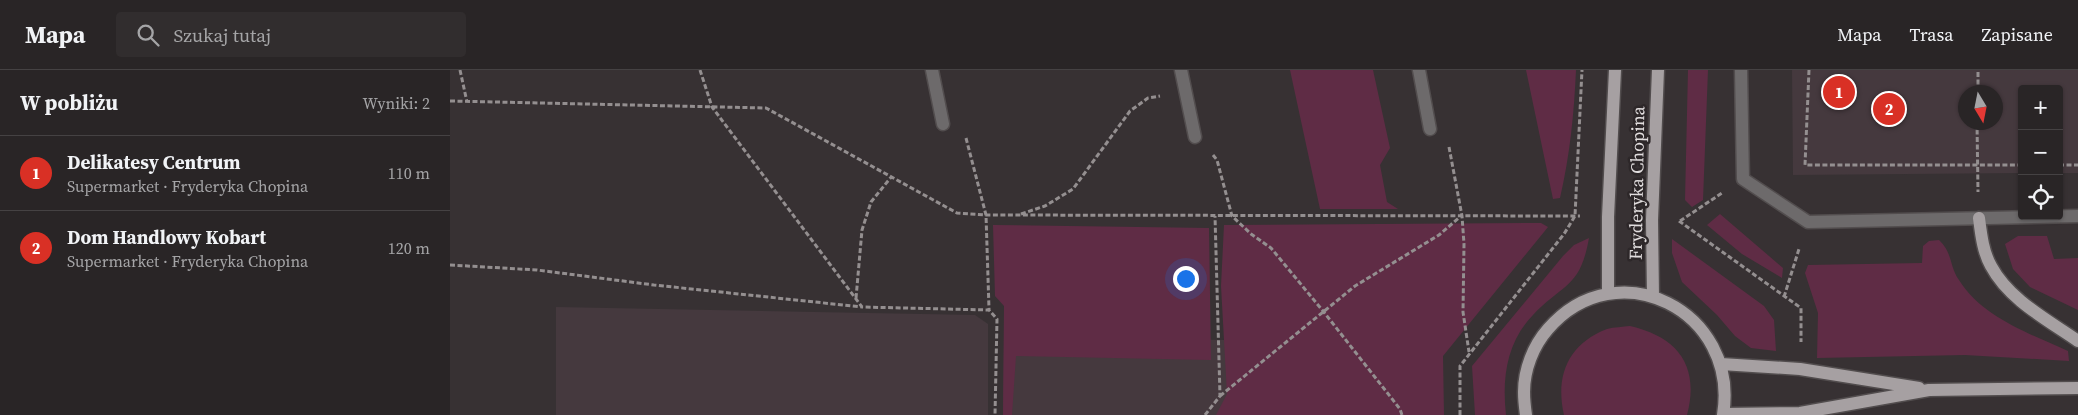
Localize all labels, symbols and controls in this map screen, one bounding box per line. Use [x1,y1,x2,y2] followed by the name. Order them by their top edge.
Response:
[116,12,466,57] search box
[25,18,86,51] text: Mapa
[134,21,162,49] icon: search
[174,22,271,48] text: Szukaj tutaj
[1837,22,1882,47] text: Mapa
[1910,22,1953,47] text: Trasa
[1981,22,2053,47] text: Zapisane
[1823,73,1855,111] pin: 1
[1958,85,2003,130] north arrow
[2018,85,2063,220] map controls
[2018,85,2063,130] button: +
[20,88,118,117] text: W pobliżu
[1873,90,1905,128] pin: 2
[363,92,430,114] text: Wyniki: 2
[1623,105,1650,260] street label: Fryderyka Chopina
[2018,130,2063,175] button: −
[67,149,241,175] text: Delikatesy Centrum
[32,162,40,184] text: 1
[388,162,430,184] text: 110 m
[67,175,308,197] text: Supermarket · Fryderyka Chopina
[2018,175,2063,220] button: locate
[67,224,266,250] text: Dom Handlowy Kobart
[32,237,40,259] text: 2
[388,237,430,259] text: 120 m
[67,250,308,272] text: Supermarket · Fryderyka Chopina
[1173,266,1199,292] your location

